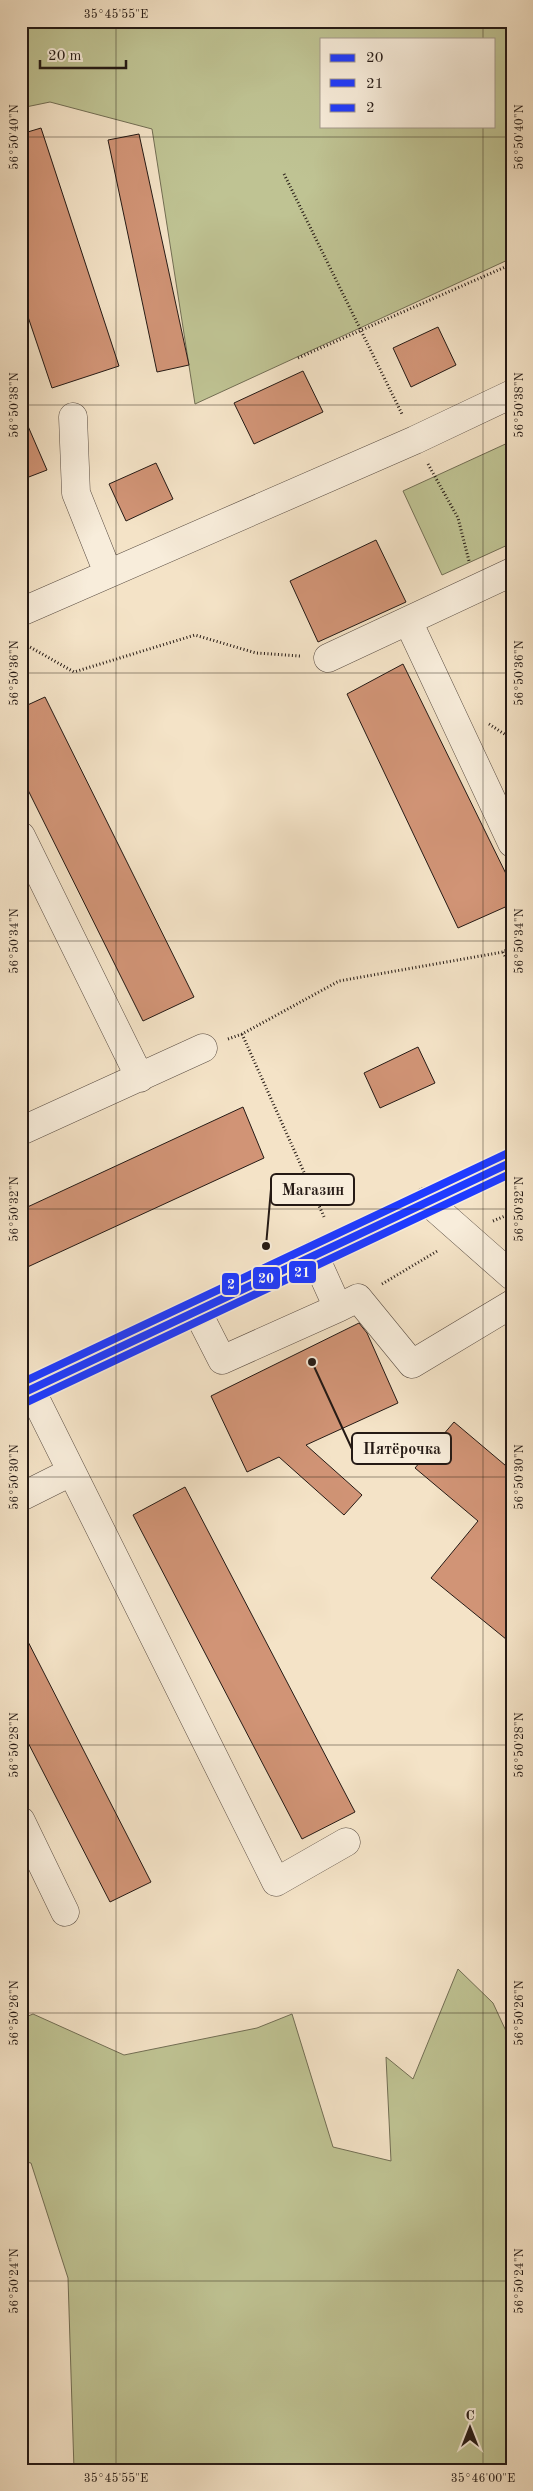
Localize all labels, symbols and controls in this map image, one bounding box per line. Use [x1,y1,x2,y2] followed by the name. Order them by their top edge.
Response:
[84,8,148,21] text: 35°45'55"E
[40,38,126,70] scale bar
[320,38,496,128] legend
[48,49,82,64] text: 20 m
[366,51,383,66] text: 20
[366,77,383,92] text: 21
[366,101,375,116] text: 2
[8,104,21,170] text: 56°50'40"N
[513,104,526,170] text: 56°50'40"N
[8,372,21,438] text: 56°50'38"N
[513,372,526,438] text: 56°50'38"N
[8,640,21,706] text: 56°50'36"N
[513,640,526,706] text: 56°50'36"N
[8,908,21,974] text: 56°50'34"N
[513,908,526,974] text: 56°50'34"N
[271,1174,354,1205] callout: Магазин
[8,1176,21,1242] text: 56°50'32"N
[513,1176,526,1242] text: 56°50'32"N
[282,1183,344,1199] text: Магазин
[288,1260,317,1284] line badge: 21
[252,1266,281,1290] line badge: 20
[294,1266,310,1280] text: 21
[221,1272,240,1296] line badge: 2
[258,1272,274,1286] text: 20
[227,1278,235,1292] text: 2
[352,1433,451,1464] callout: Пятёрочка
[363,1442,441,1458] text: Пятёрочка
[8,1444,21,1510] text: 56°50'30"N
[513,1444,526,1510] text: 56°50'30"N
[8,1712,21,1778] text: 56°50'28"N
[513,1712,526,1778] text: 56°50'28"N
[8,1980,21,2046] text: 56°50'26"N
[513,1980,526,2046] text: 56°50'26"N
[8,2248,21,2314] text: 56°50'24"N
[513,2248,526,2314] text: 56°50'24"N
[446,2404,496,2454] north arrow
[465,2409,475,2423] text: С
[84,2472,148,2485] text: 35°45'55"E
[451,2472,515,2485] text: 35°46'00"E

